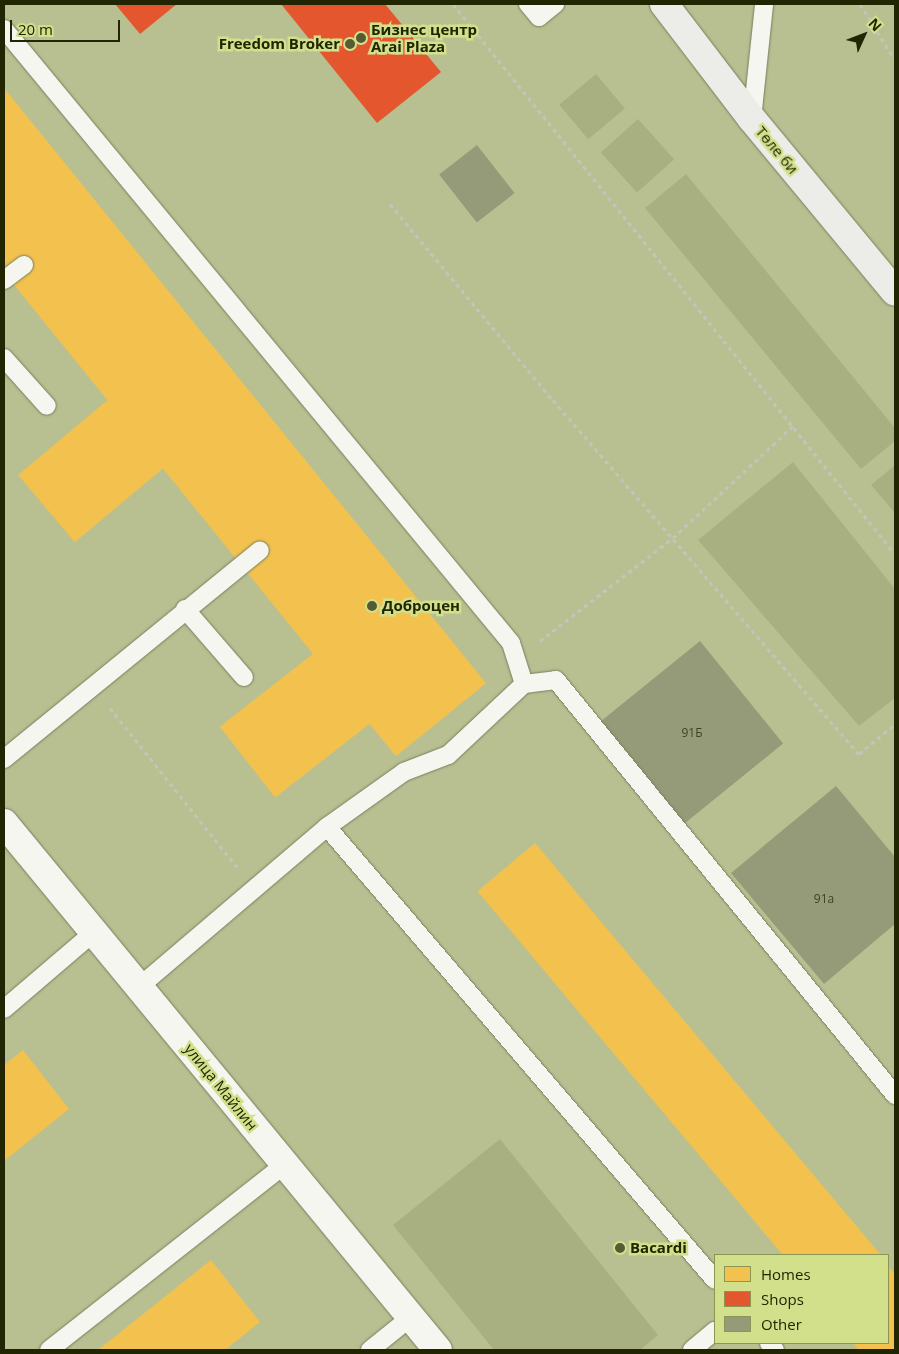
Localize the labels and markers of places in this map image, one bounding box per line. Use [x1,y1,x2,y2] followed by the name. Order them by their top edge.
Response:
[371,20,477,55] place label: Бизнес центр Arai Plaza
[355,32,367,44] marker: Бизнес центр Arai Plaza
[219,35,340,53] place label: Freedom Broker
[344,38,356,50] marker: Freedom Broker
[382,597,460,615] place label: Доброцен
[366,600,378,612] marker: Доброцен
[630,1239,687,1257] place label: Bacardi
[614,1242,626,1254] marker: Bacardi

